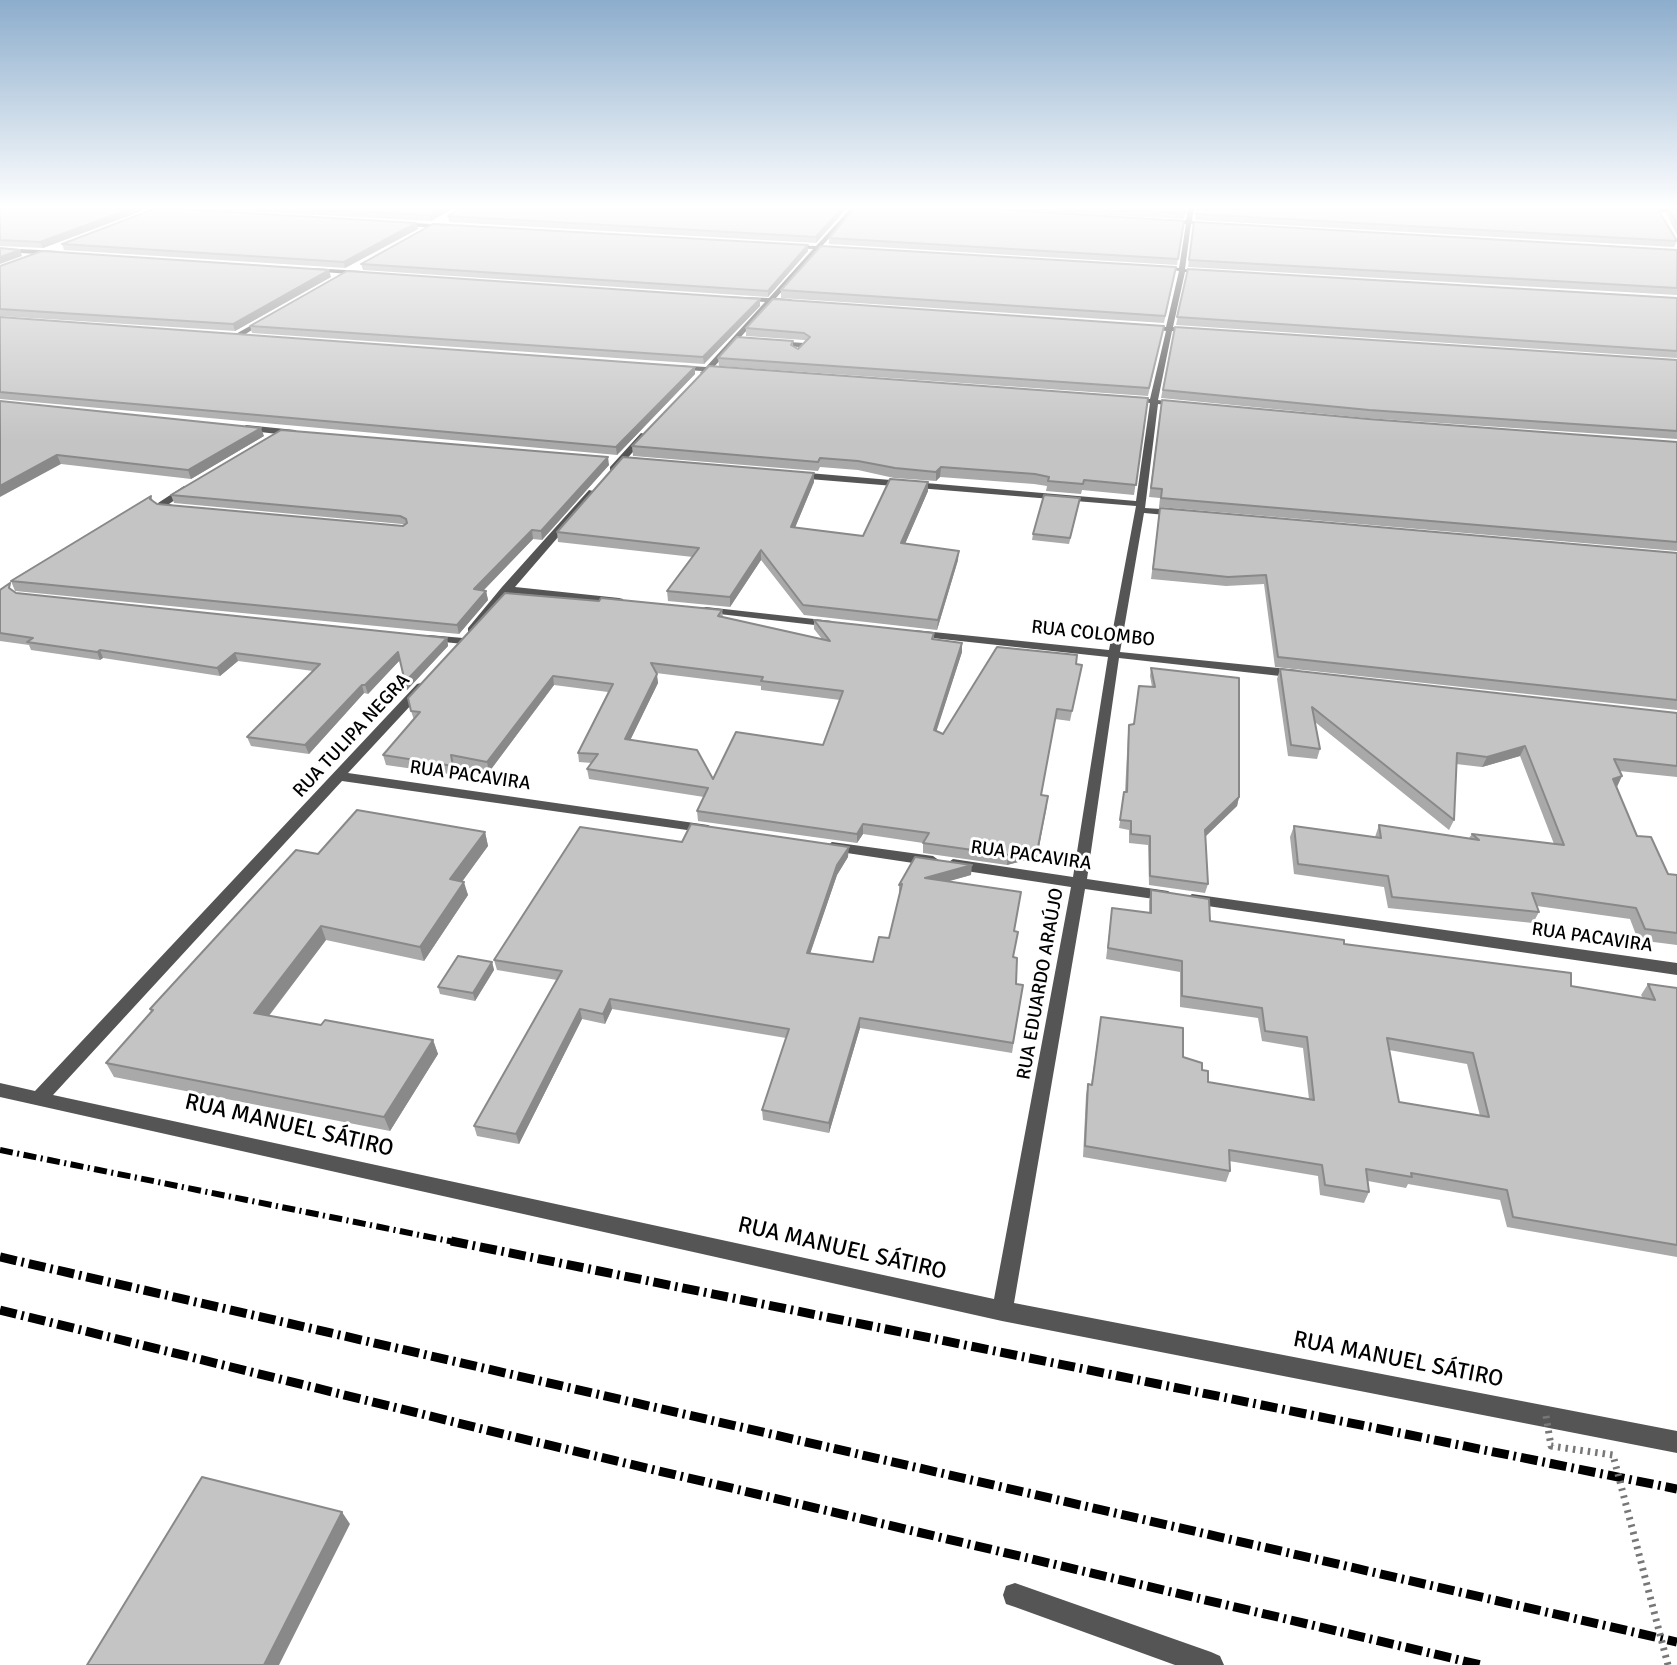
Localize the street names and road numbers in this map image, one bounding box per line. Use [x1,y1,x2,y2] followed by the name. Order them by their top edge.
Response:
[1030,616,1156,652] street label: RUA COLOMBO
[289,669,415,803] street label: RUA TULIPA NEGRA
[408,756,532,796] street label: RUA PACAVIRA
[969,836,1093,876] street label: RUA PACAVIRA
[1013,886,1069,1082] street label: RUA EDUARDO ARAÚJO
[1530,918,1654,958] street label: RUA PACAVIRA
[182,1089,396,1163] street label: RUA MANUEL SÁTIRO
[735,1212,949,1286] street label: RUA MANUEL SÁTIRO
[1291,1326,1505,1394] street label: RUA MANUEL SÁTIRO

